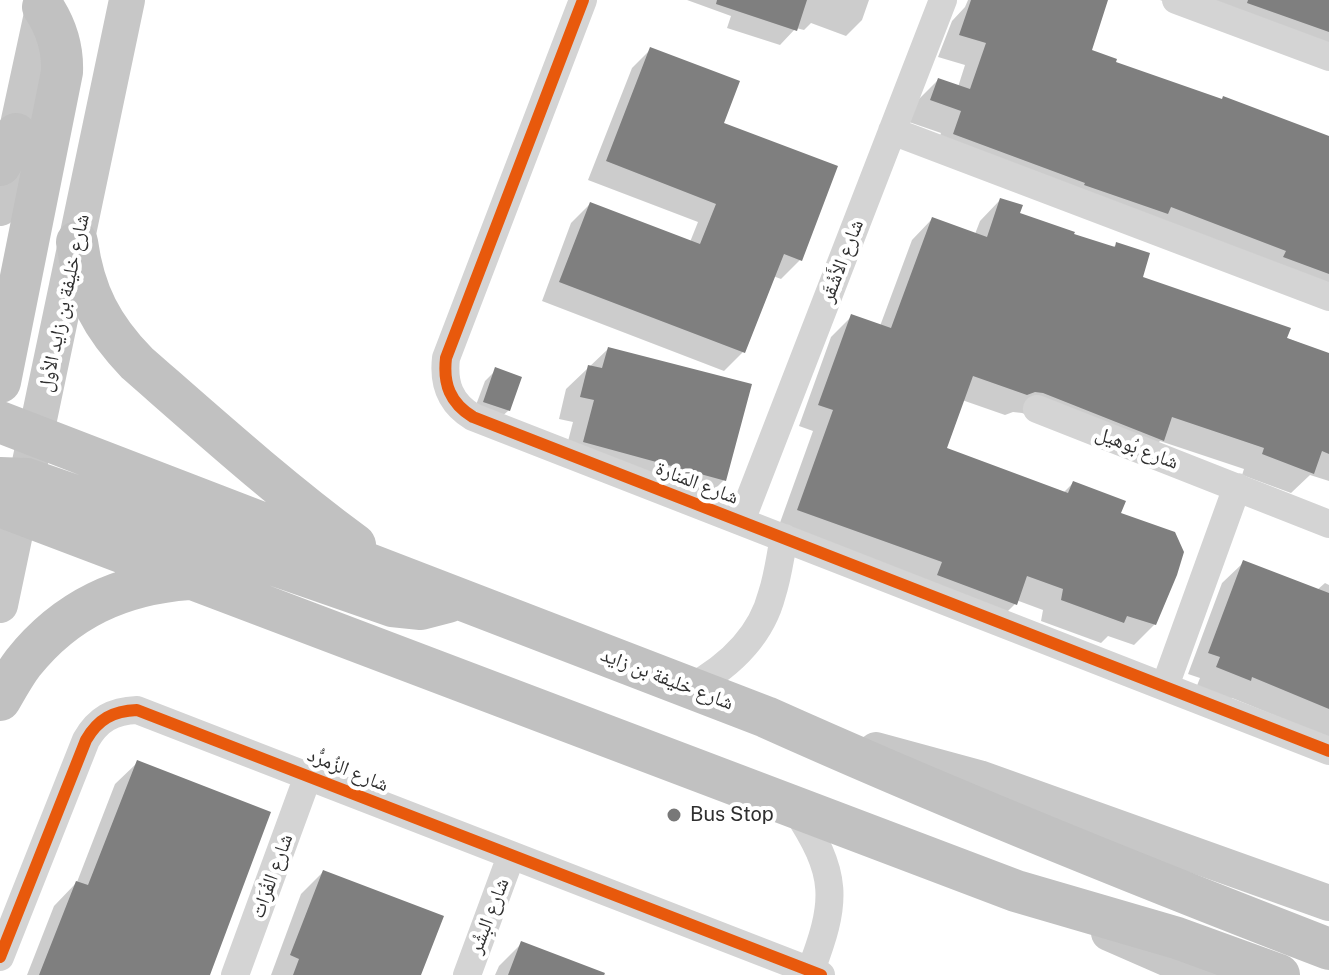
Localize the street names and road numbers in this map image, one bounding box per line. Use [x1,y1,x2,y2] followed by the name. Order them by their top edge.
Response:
[33,212,95,394] street label: شارع خليفة بن زايد الأول
[815,216,869,306] street label: شارع الأَشْقَر
[1092,421,1182,475] street label: شارع بُوهيل
[652,456,742,510] street label: شارع المَنارة
[597,643,737,715] street label: شارع خليفة بن زايد
[304,743,392,797] street label: شارع الزُمرُّد
[246,831,298,921] street label: شارع الفُرَات
[464,875,514,957] street label: شارع البِشْر

